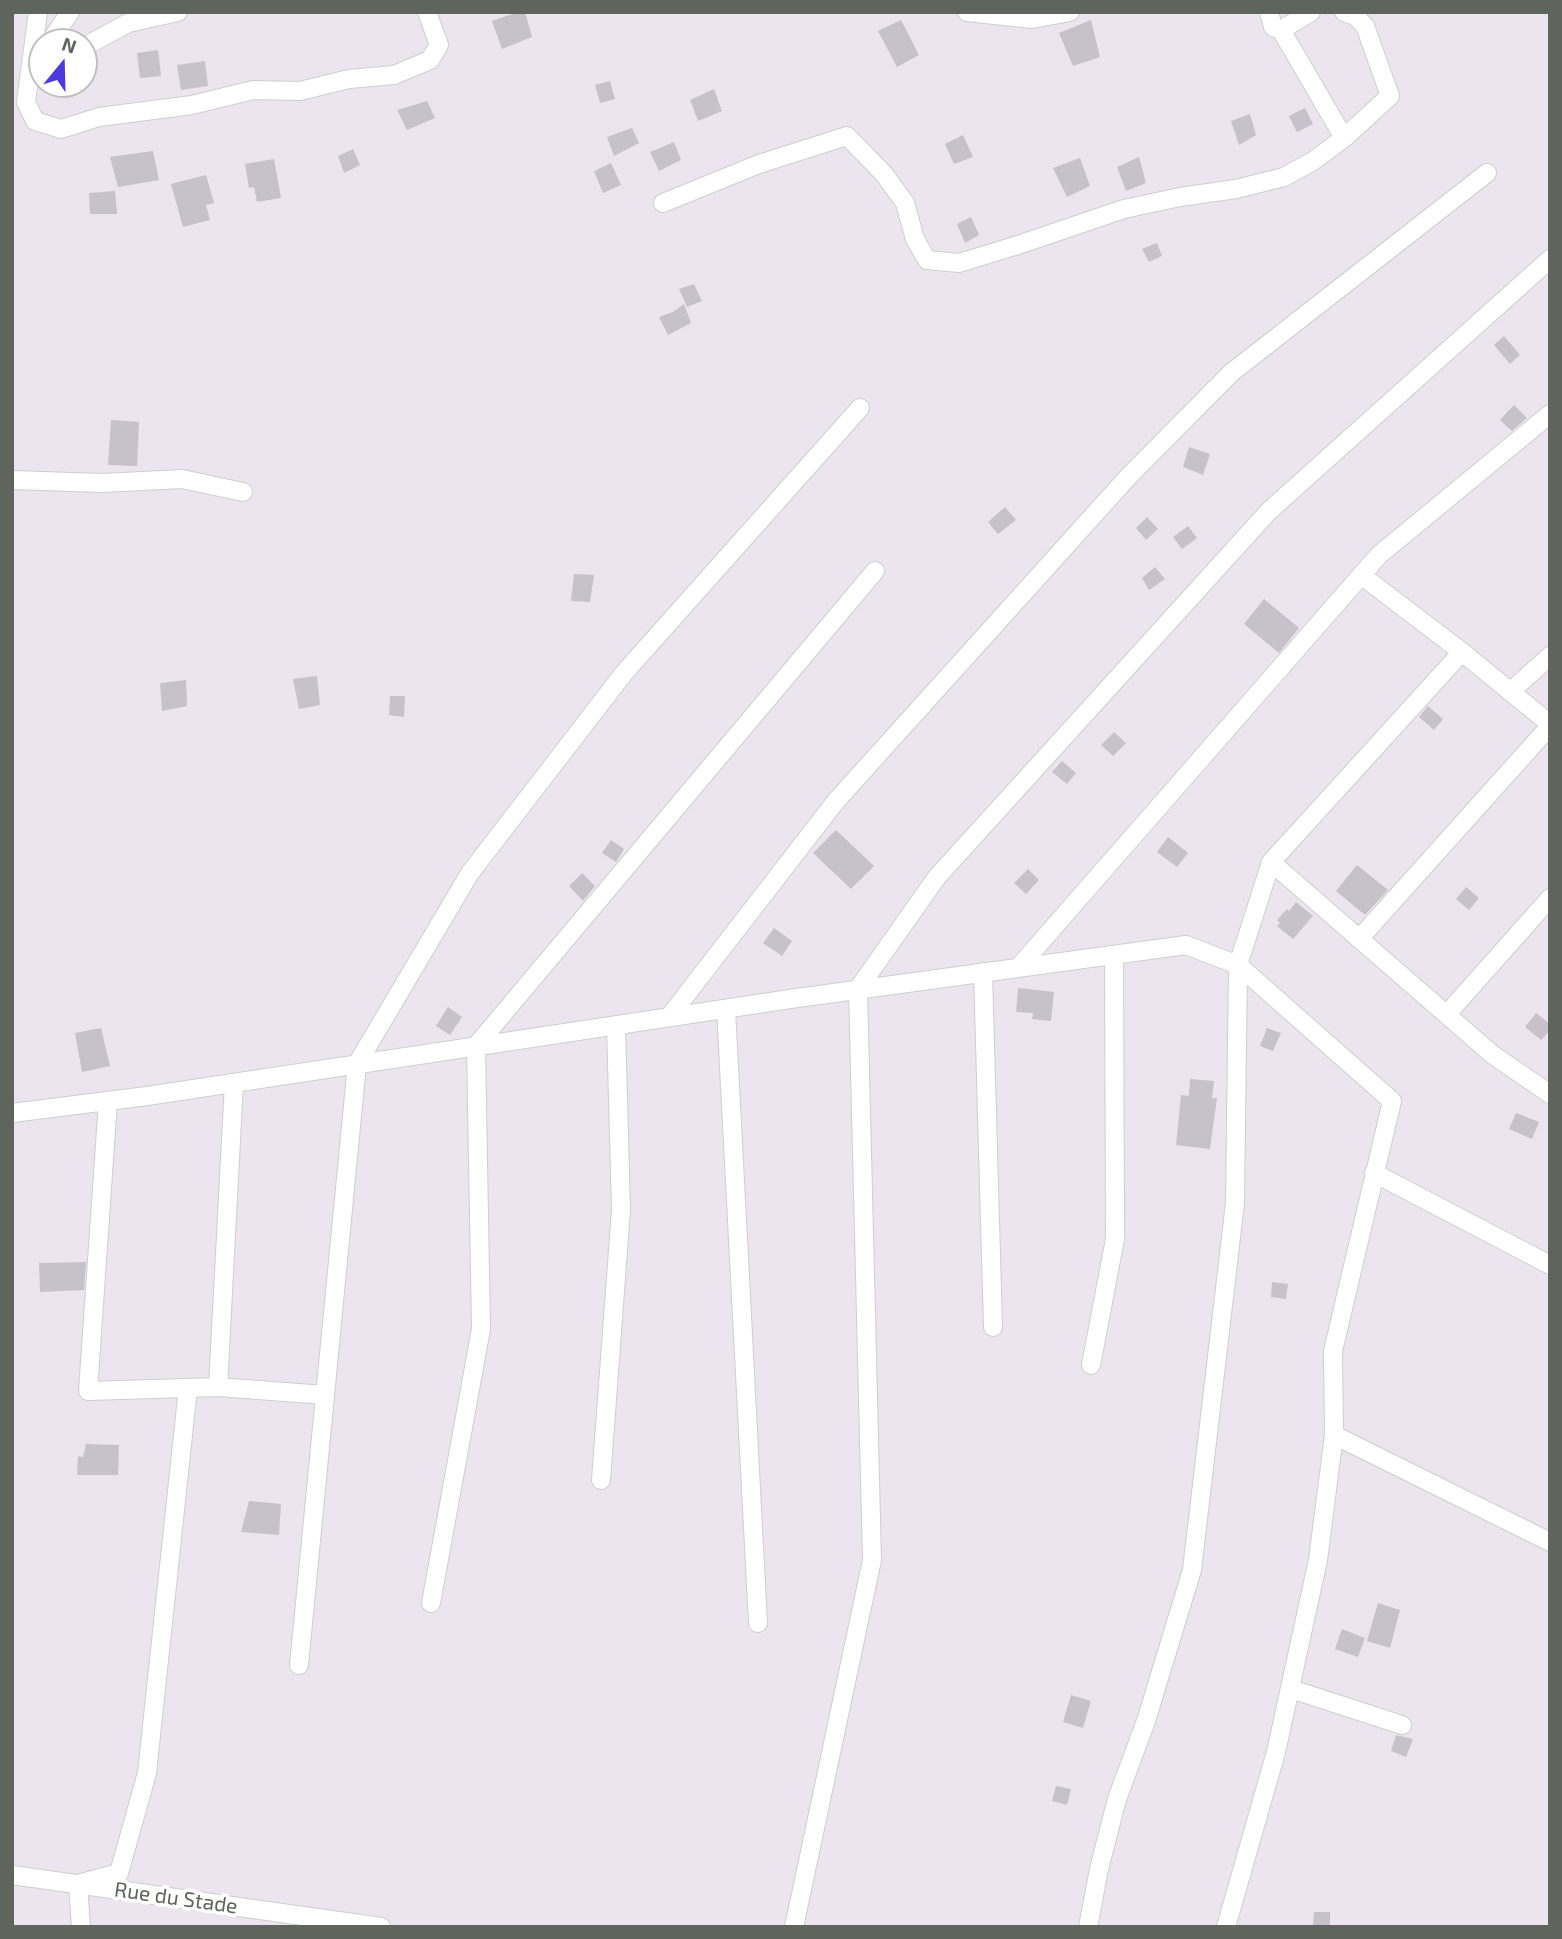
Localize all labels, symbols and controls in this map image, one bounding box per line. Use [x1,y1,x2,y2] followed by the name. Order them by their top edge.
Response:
[28,28,98,98] north arrow
[59,31,80,58] text: N
[113,1877,239,1919] street label: Rue du Stade

